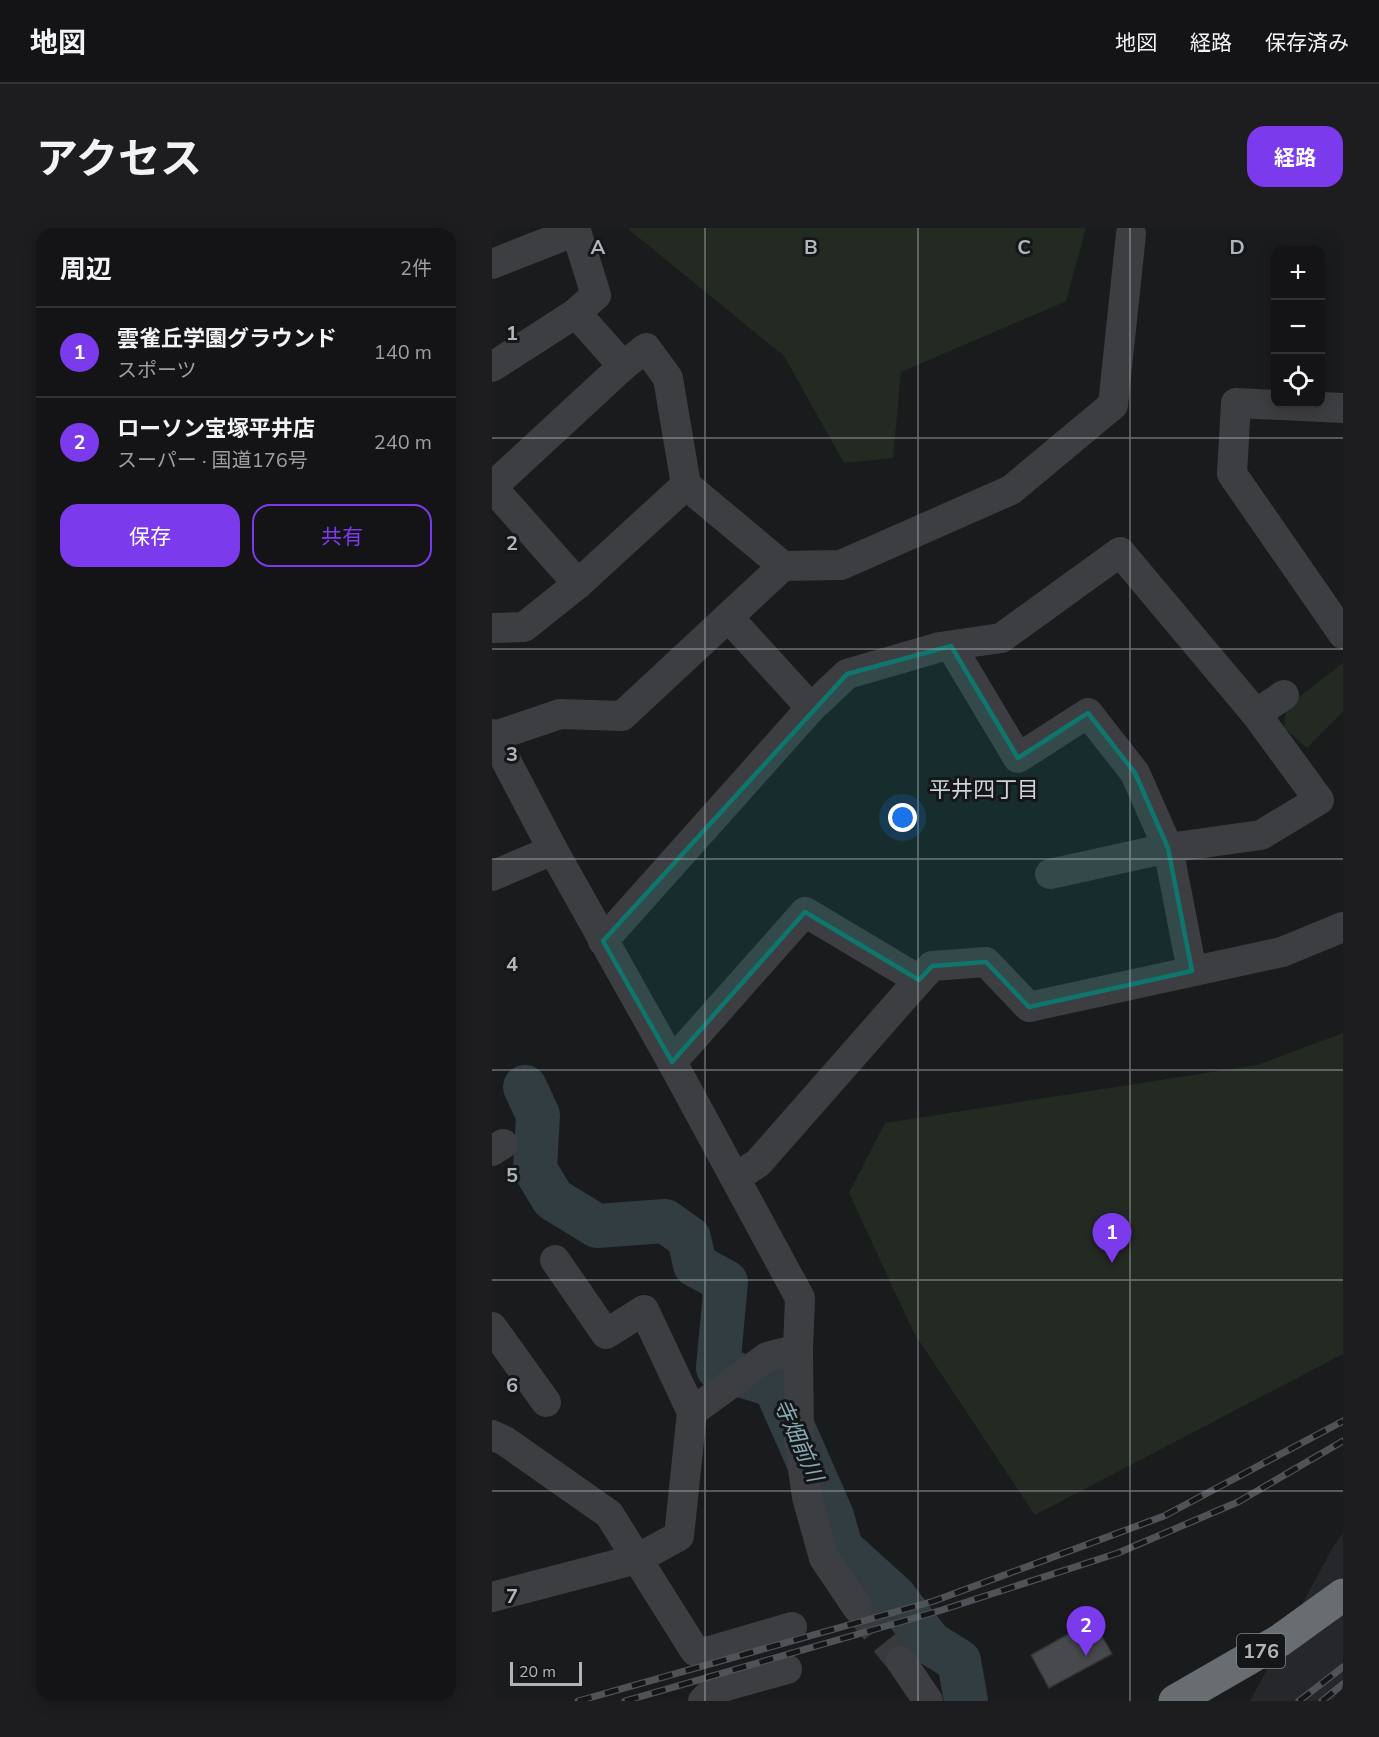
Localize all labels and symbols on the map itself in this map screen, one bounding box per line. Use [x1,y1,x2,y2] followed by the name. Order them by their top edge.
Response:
[591,234,606,261] text: A
[804,234,818,261] text: B
[1017,234,1031,261] text: C
[1229,234,1245,261] text: D
[506,320,518,347] text: 1
[506,530,518,557] text: 2
[506,741,518,768] text: 3
[929,775,1039,805] district label: 平井四丁目
[888,803,917,832] your location
[506,951,518,978] text: 4
[506,1162,518,1189] text: 5
[1092,1214,1132,1263] pin: 1
[506,1372,518,1399] text: 6
[766,1394,830,1489] water label: 寺畑前川
[506,1583,518,1610] text: 7
[1066,1606,1106,1656] pin: 2
[1237,1634,1285,1668] road number: 176
[510,1659,582,1686] scale bar

